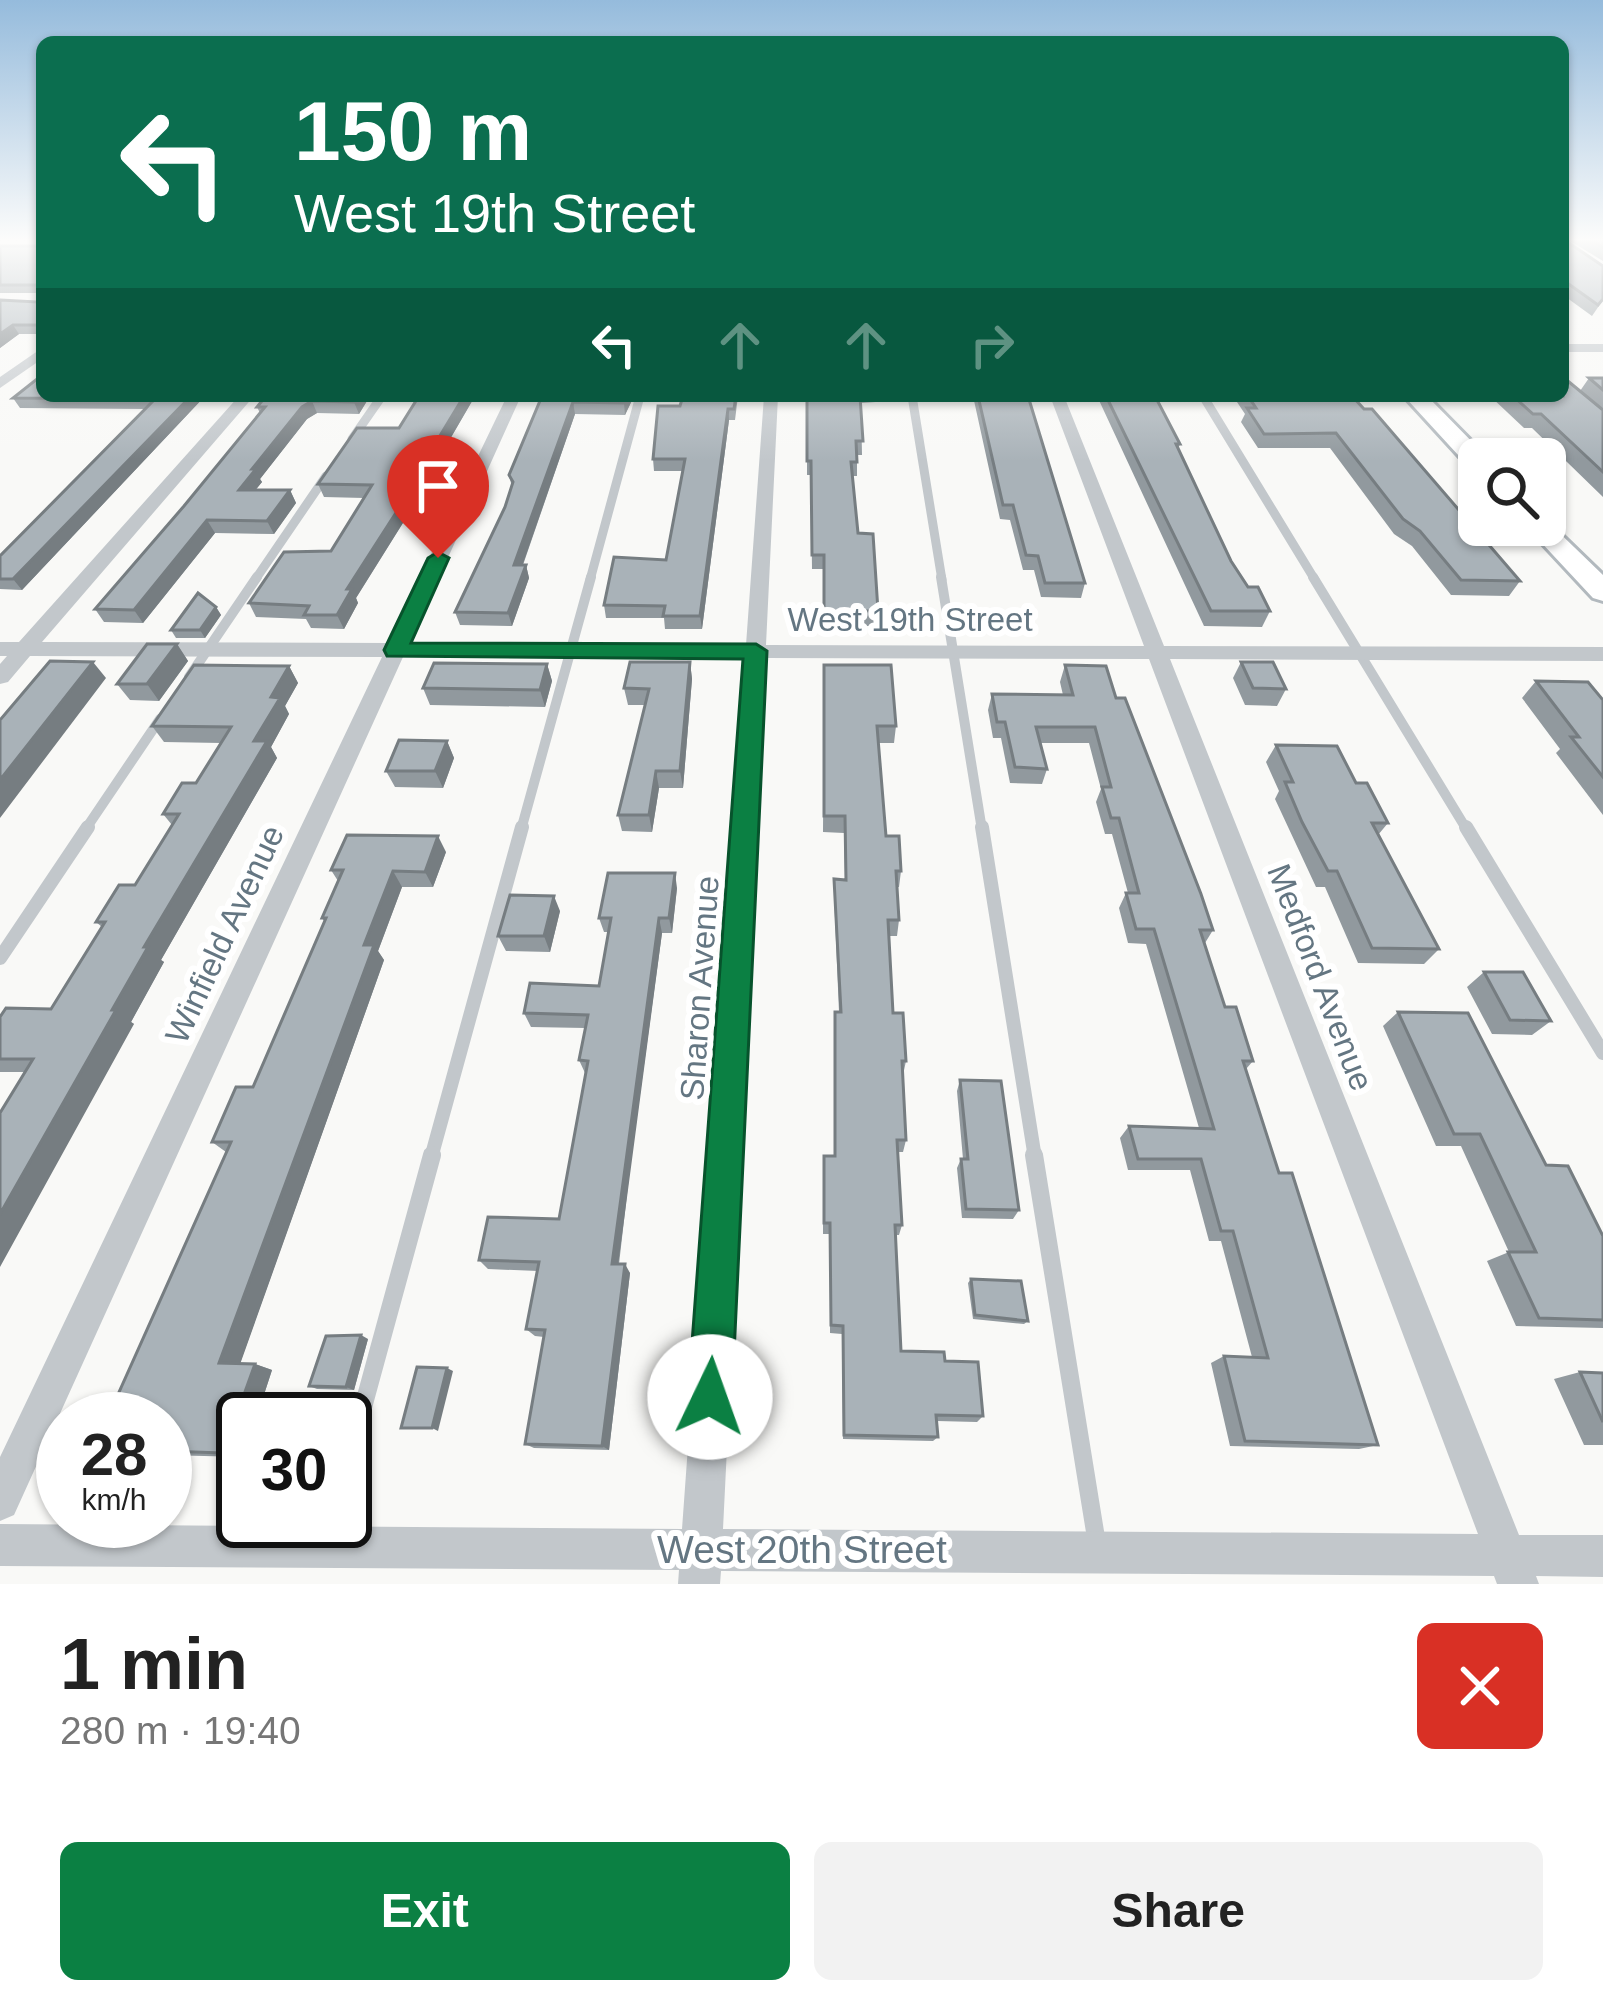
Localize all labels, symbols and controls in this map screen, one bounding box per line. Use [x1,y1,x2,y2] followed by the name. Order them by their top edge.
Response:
[96,84,252,240] icon: left
[294,84,532,178] text: 150 m
[294,183,695,243] text: West 19th Street
[581,312,647,378] icon: left
[707,312,773,378] icon: ahead
[833,312,899,378] icon: ahead
[959,312,1025,378] icon: right
[387,435,489,558] pin
[1458,438,1566,546] map controls
[1458,438,1566,546] button: search
[405,453,471,519] icon: arrive
[787,601,1033,638] street label: West 19th Street
[158,819,291,1049] street label: Winfield Avenue
[1260,859,1381,1096] street label: Medford Avenue
[673,874,726,1102] street label: Sharon Avenue
[647,1334,773,1460] position arrow
[216,1392,372,1548] speed limit sign: 30
[81,1421,147,1488] text: 28
[81,1483,147,1516] text: km/h
[657,1528,947,1571] street label: West 20th Street
[1417,1623,1543,1749] button: close
[60,1624,248,1704] text: 1 min
[60,1709,301,1752] text: 280 m · 19:40
[60,1842,790,1980] button: Exit
[814,1842,1543,1980] button: Share

